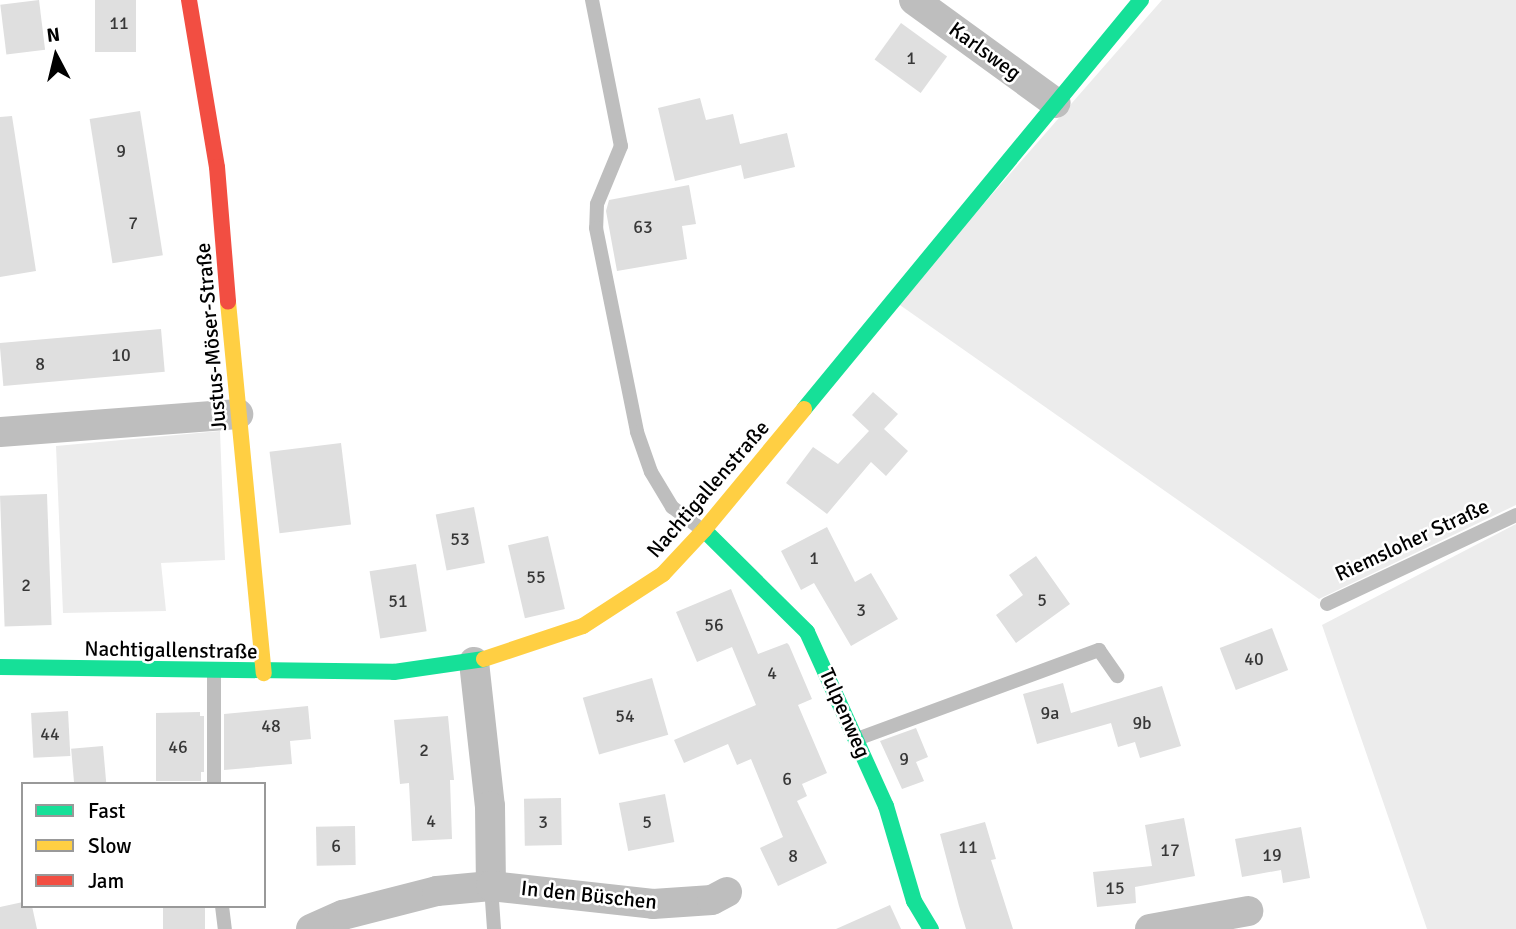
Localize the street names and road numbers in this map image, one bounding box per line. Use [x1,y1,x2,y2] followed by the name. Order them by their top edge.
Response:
[944,16,1026,86] street label: Karlsweg
[190,242,232,432] street label: Justus-Möser-Straße
[642,415,774,563] street label: Nachtigallenstraße
[1331,493,1493,587] street label: Riemsloher Straße
[84,636,258,664] street label: Nachtigallenstraße
[814,664,876,762] street label: Tulpenweg
[520,875,658,915] street label: In den Büschen

